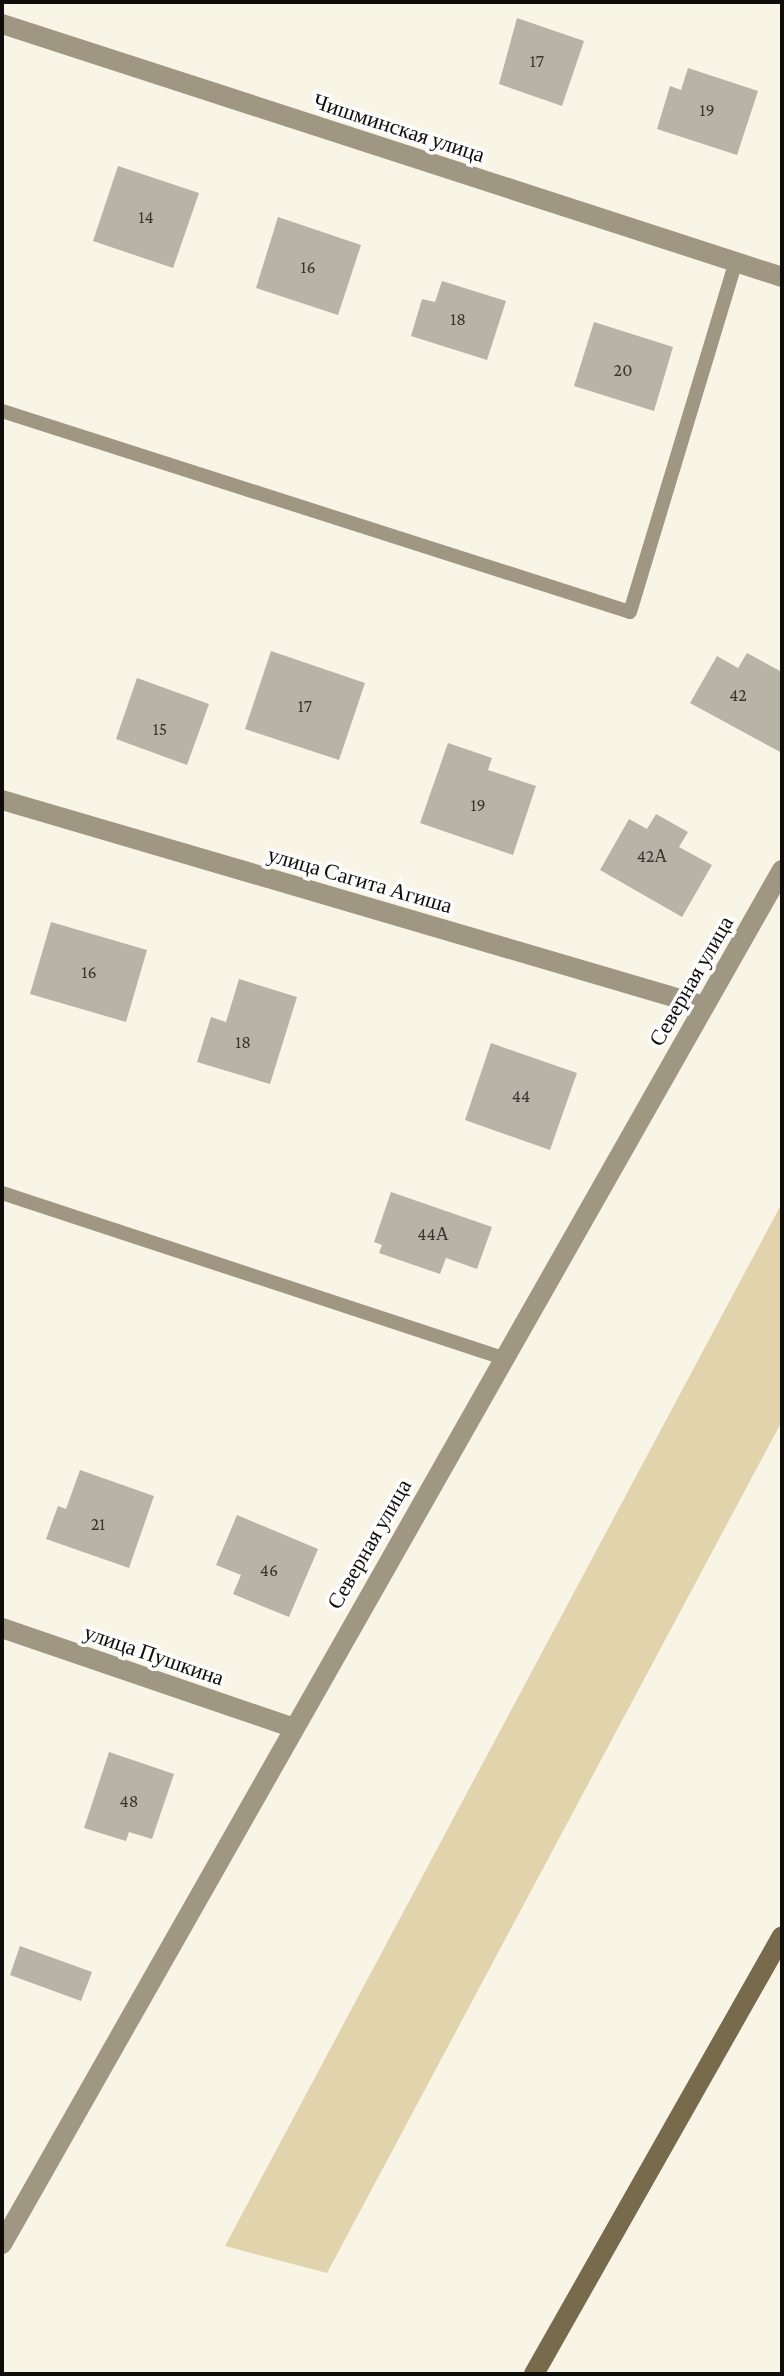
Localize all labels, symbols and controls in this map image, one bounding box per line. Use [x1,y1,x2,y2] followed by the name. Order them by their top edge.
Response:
[530,50,544,72] house number: 17
[310,88,488,168] street label: Чишминская улица
[699,99,715,121] house number: 19
[138,206,154,228] house number: 14
[300,256,316,278] house number: 16
[450,308,466,330] house number: 18
[614,359,632,381] house number: 20
[729,684,747,706] house number: 42
[298,695,312,717] house number: 17
[153,718,167,740] house number: 15
[470,794,486,816] house number: 19
[265,841,455,919] street label: улица Сагита Агиша
[637,845,667,867] house number: 42А
[643,911,739,1051] street label: Северная улица
[81,961,97,983] house number: 16
[235,1031,251,1053] house number: 18
[512,1085,530,1107] house number: 44
[417,1223,449,1245] house number: 44А
[321,1474,417,1614] street label: Северная улица
[91,1513,105,1535] house number: 21
[260,1559,278,1581] house number: 46
[81,1619,227,1691] street label: улица Пушкина
[120,1790,138,1812] house number: 48

